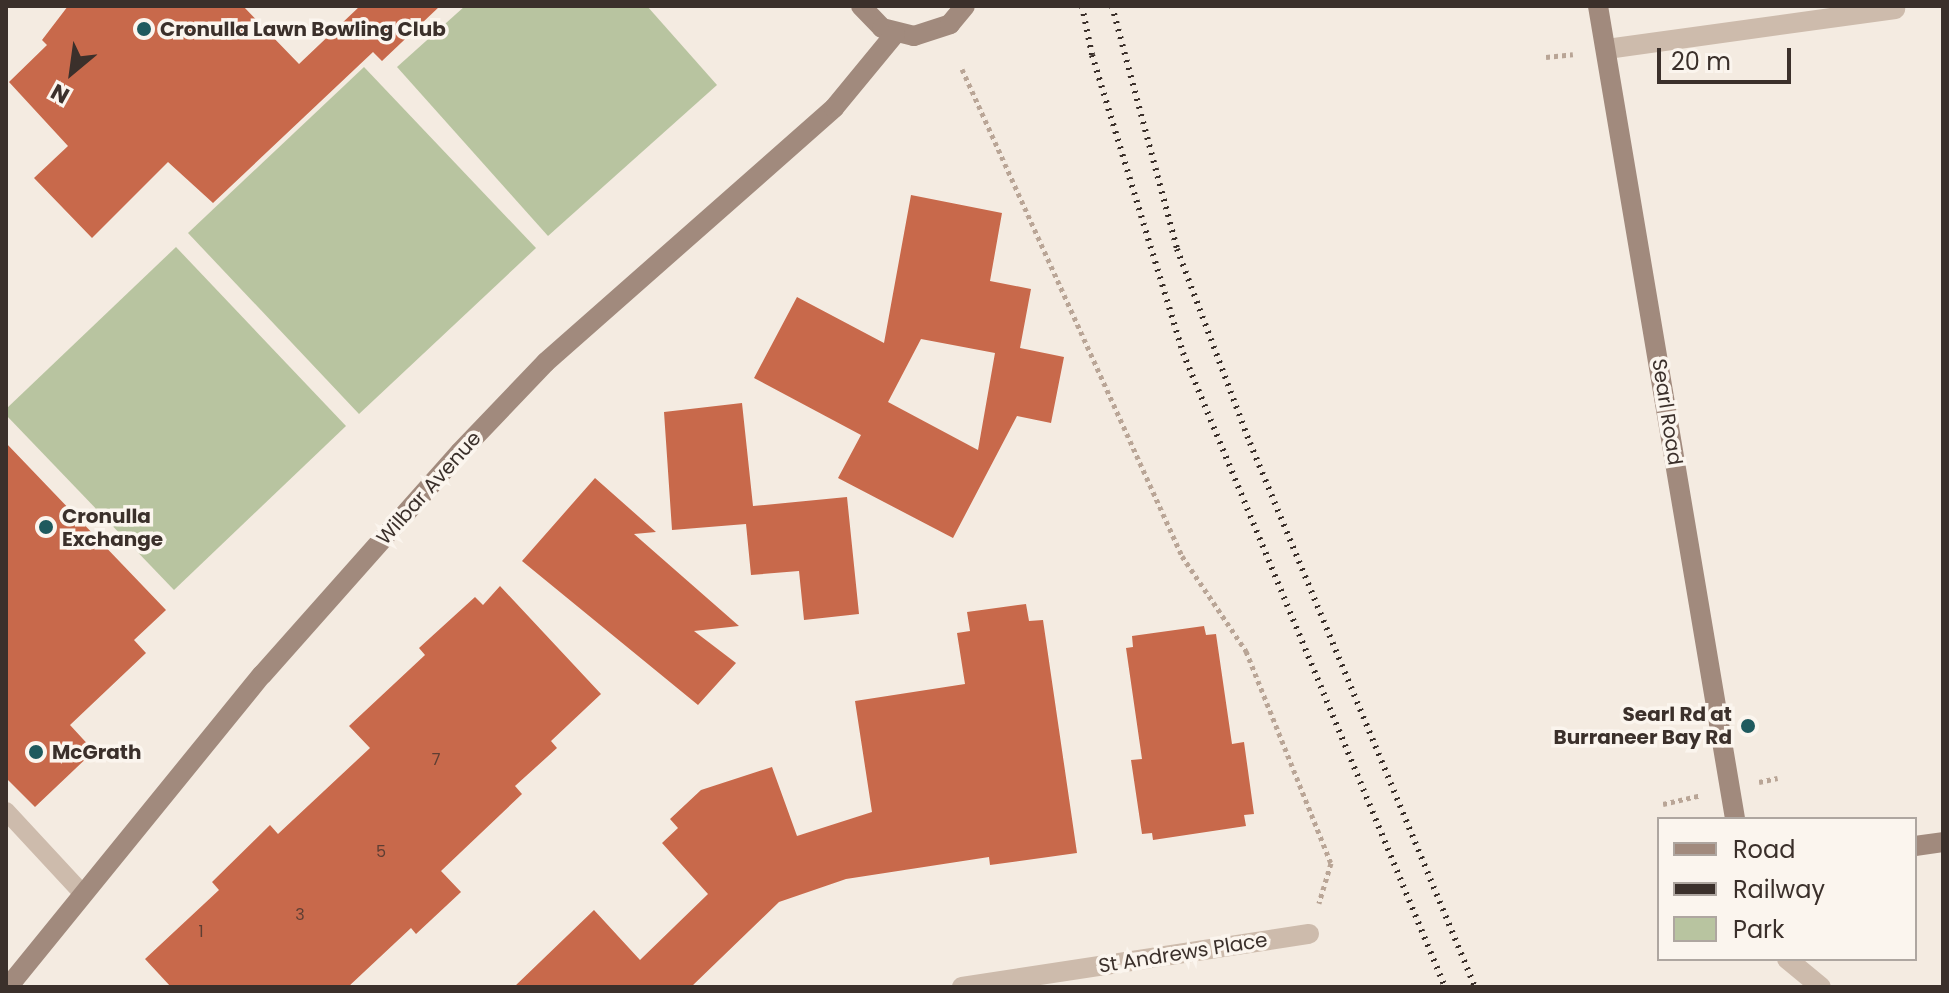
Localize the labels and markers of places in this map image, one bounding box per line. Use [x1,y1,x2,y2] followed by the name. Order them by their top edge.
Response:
[160,17,446,41] place label: Cronulla Lawn Bowling Club
[135,20,153,38] marker: Cronulla Lawn Bowling Club
[62,504,163,551] place label: Cronulla Exchange
[37,518,55,536] marker: Cronulla Exchange
[1553,702,1732,749] place label: Searl Rd at Burraneer Bay Rd
[1739,717,1757,735] marker: Searl Rd at Burraneer Bay Rd
[52,740,141,764] place label: McGrath
[27,743,45,761] marker: McGrath

